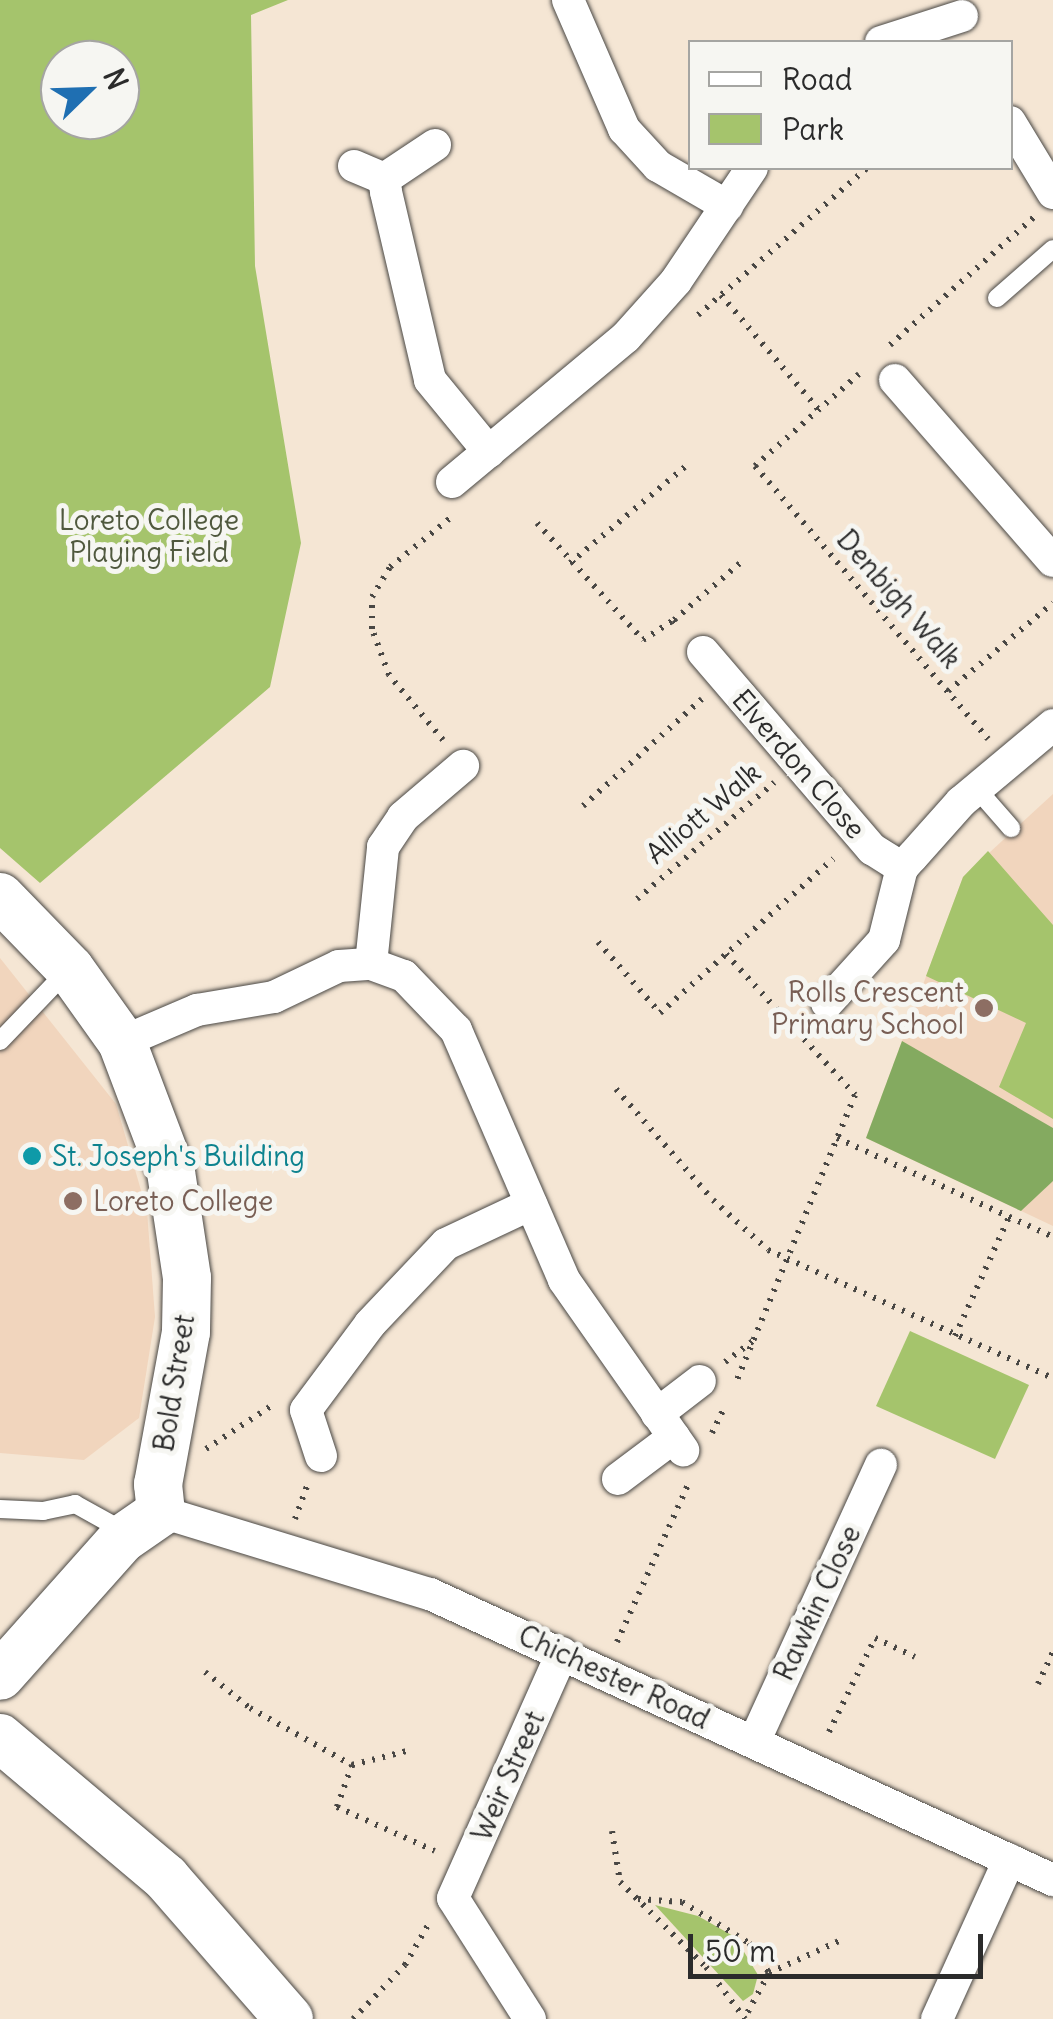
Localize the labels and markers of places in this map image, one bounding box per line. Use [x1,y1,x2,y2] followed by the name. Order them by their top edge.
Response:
[771,975,964,1041] place label: Rolls Crescent Primary School
[973,997,995,1019] marker: Rolls Crescent Primary School
[52,1139,305,1173] place label: St. Joseph's Building
[21,1145,43,1167] marker: St. Joseph's Building
[93,1184,273,1218] place label: Loreto College
[62,1190,84,1212] marker: Loreto College

